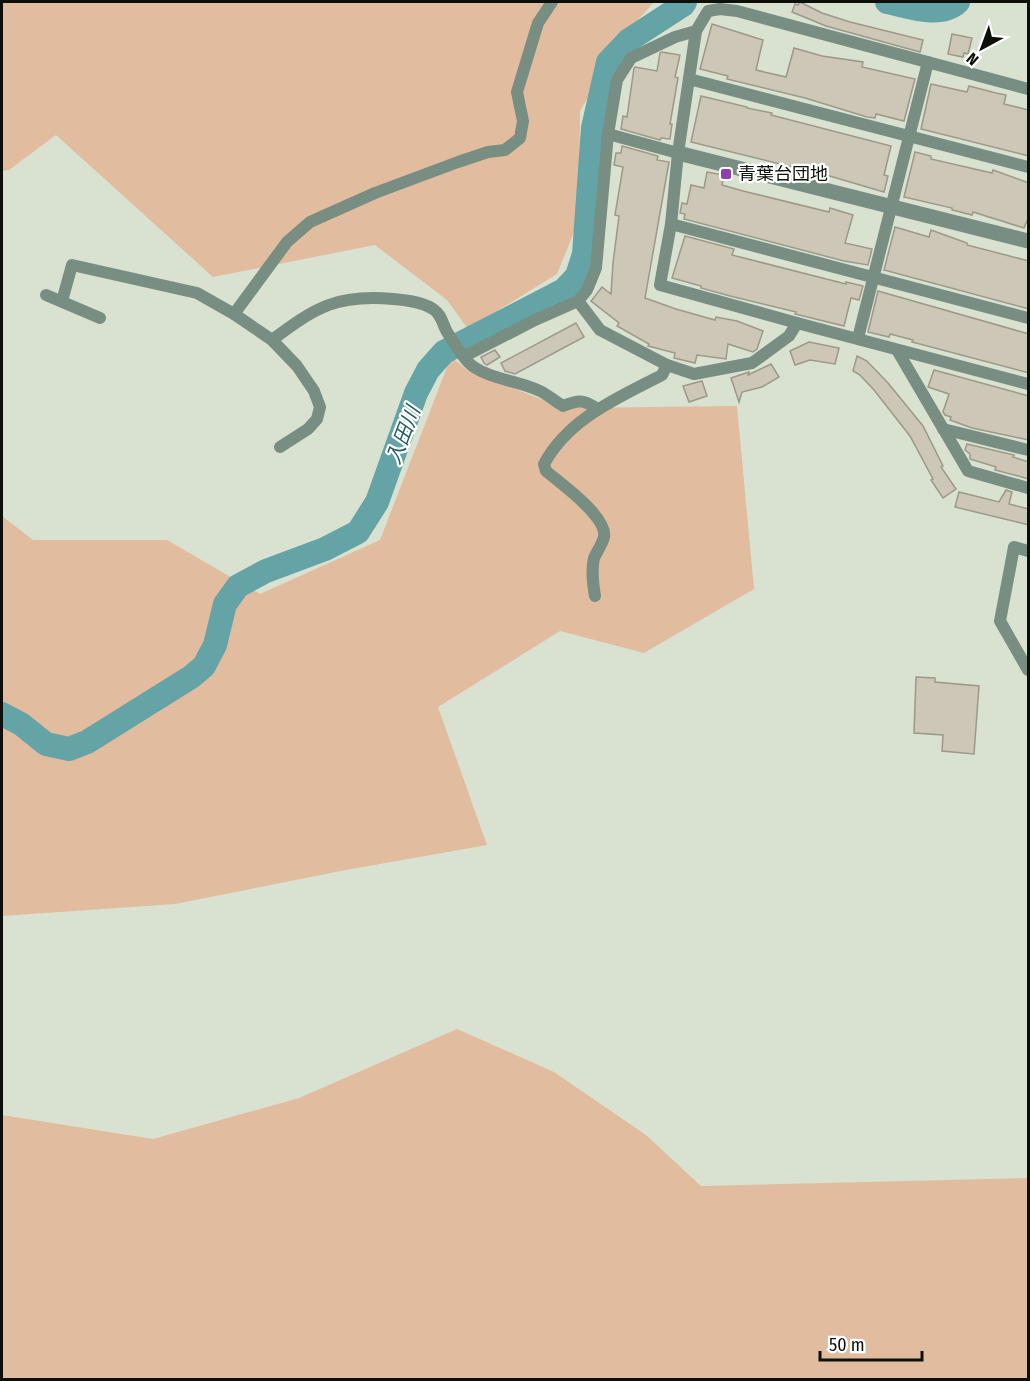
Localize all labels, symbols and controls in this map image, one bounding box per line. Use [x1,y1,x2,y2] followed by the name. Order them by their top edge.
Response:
[952,18,1012,78] north arrow
[963,49,982,69] text: N
[738,163,828,185] place label: 青葉台団地
[719,167,733,181] marker: 青葉台団地
[381,401,426,467] water label: 入田川
[820,1324,922,1362] scale bar
[829,1334,865,1356] text: 50 m

